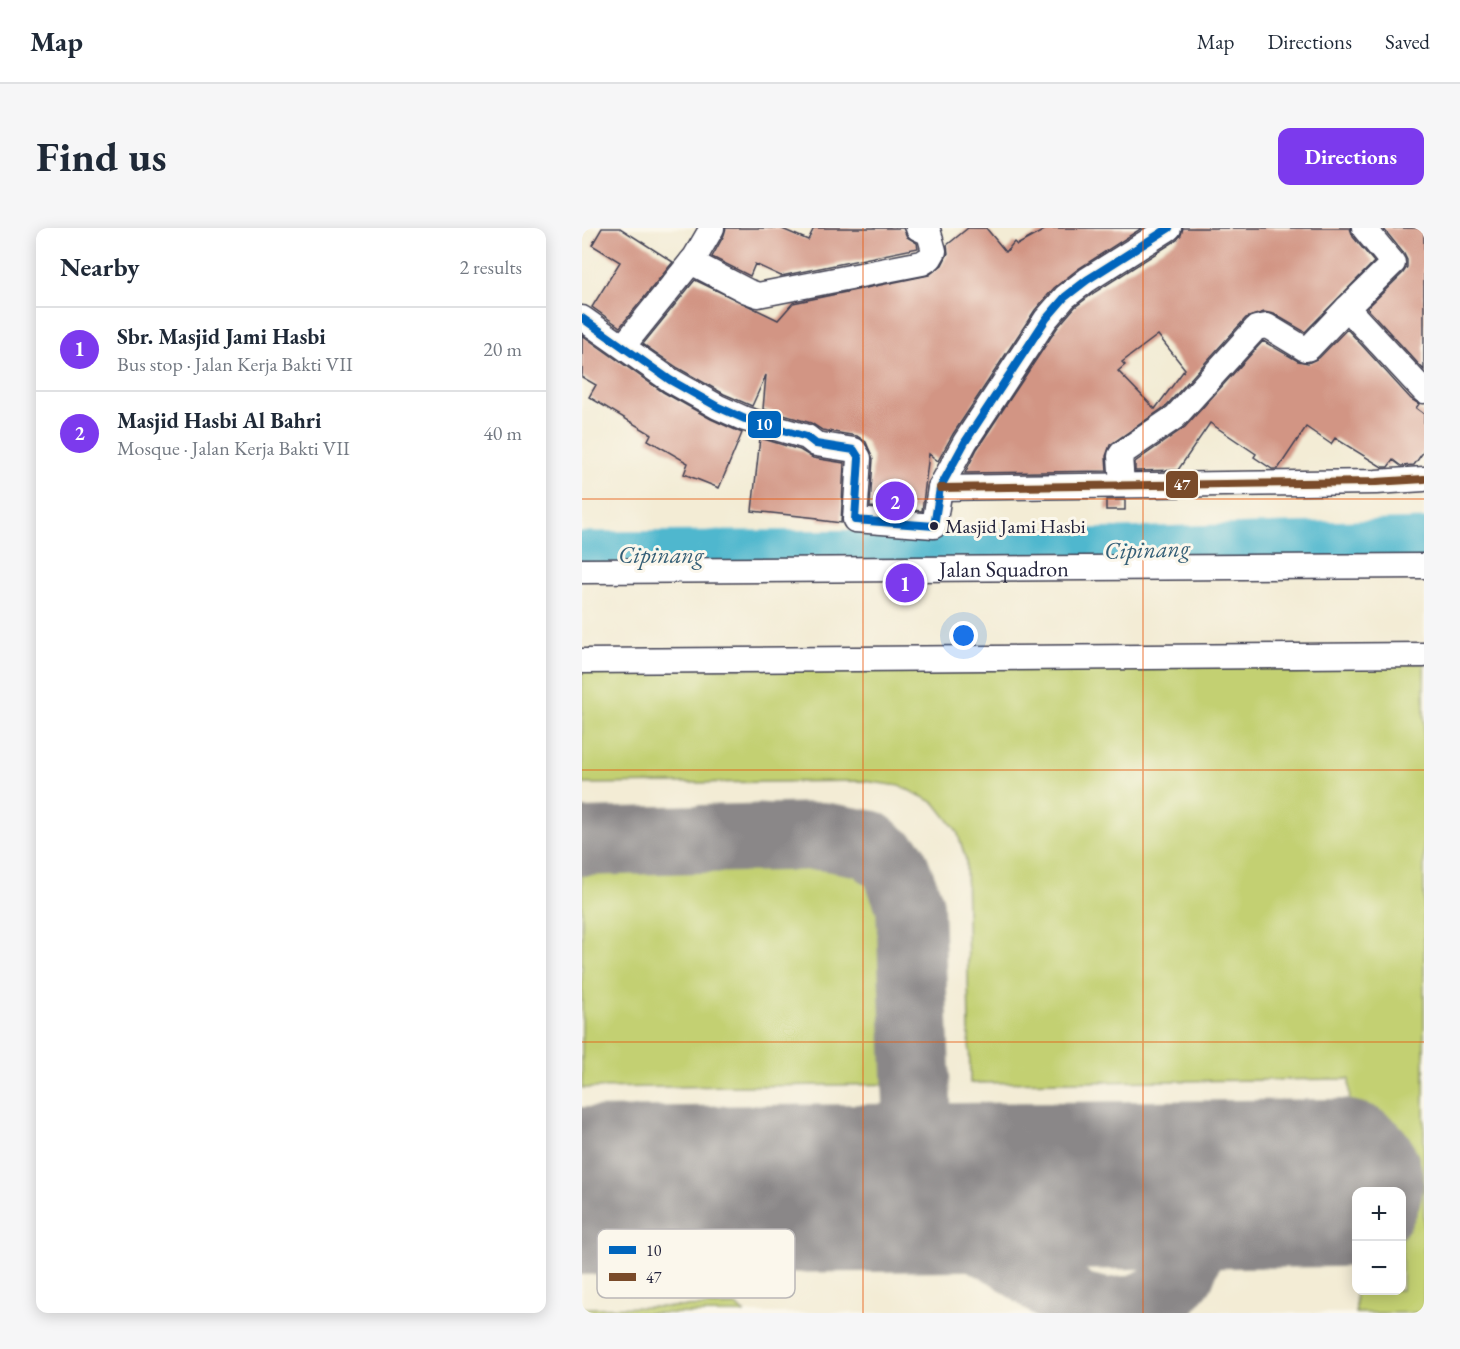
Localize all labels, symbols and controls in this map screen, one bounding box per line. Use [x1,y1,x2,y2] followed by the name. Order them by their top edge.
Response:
[30,23,83,59] text: Map
[1197,28,1234,55] text: Map
[1267,28,1352,55] text: Directions
[1385,28,1430,55] text: Saved
[1278,128,1424,185] button: Directions
[36,129,167,184] text: Find us
[60,250,140,284] text: Nearby
[459,254,522,280] text: 2 results
[117,322,326,351] text: Sbr. Masjid Jami Hasbi
[74,336,85,362] text: 1
[483,336,522,362] text: 20 m
[117,351,353,377] text: Bus stop · Jalan Kerja Bakti VII
[117,406,321,435] text: Masjid Hasbi Al Bahri
[747,410,782,439] line badge: 10
[756,414,773,435] text: 10
[74,420,85,446] text: 2
[483,420,522,446] text: 40 m
[117,435,350,461] text: Mosque · Jalan Kerja Bakti VII
[1165,470,1199,499] line badge: 47
[1174,474,1191,495] text: 47
[876,478,914,524] pin: 2
[945,513,1086,539] place label: Masjid Jami Hasbi
[928,520,940,532] marker: Masjid Jami Hasbi
[1104,532,1191,566] water label: Cipinang
[618,539,705,570] water label: Cipinang
[937,554,1069,583] street label: Jalan Squadron
[886,560,924,606] pin: 1
[949,621,978,650] your location
[1352,1187,1406,1295] map controls
[1352,1187,1406,1241] button: +
[597,1229,795,1298] legend
[646,1240,662,1261] text: 10
[1352,1241,1406,1295] button: −
[646,1267,662,1288] text: 47

